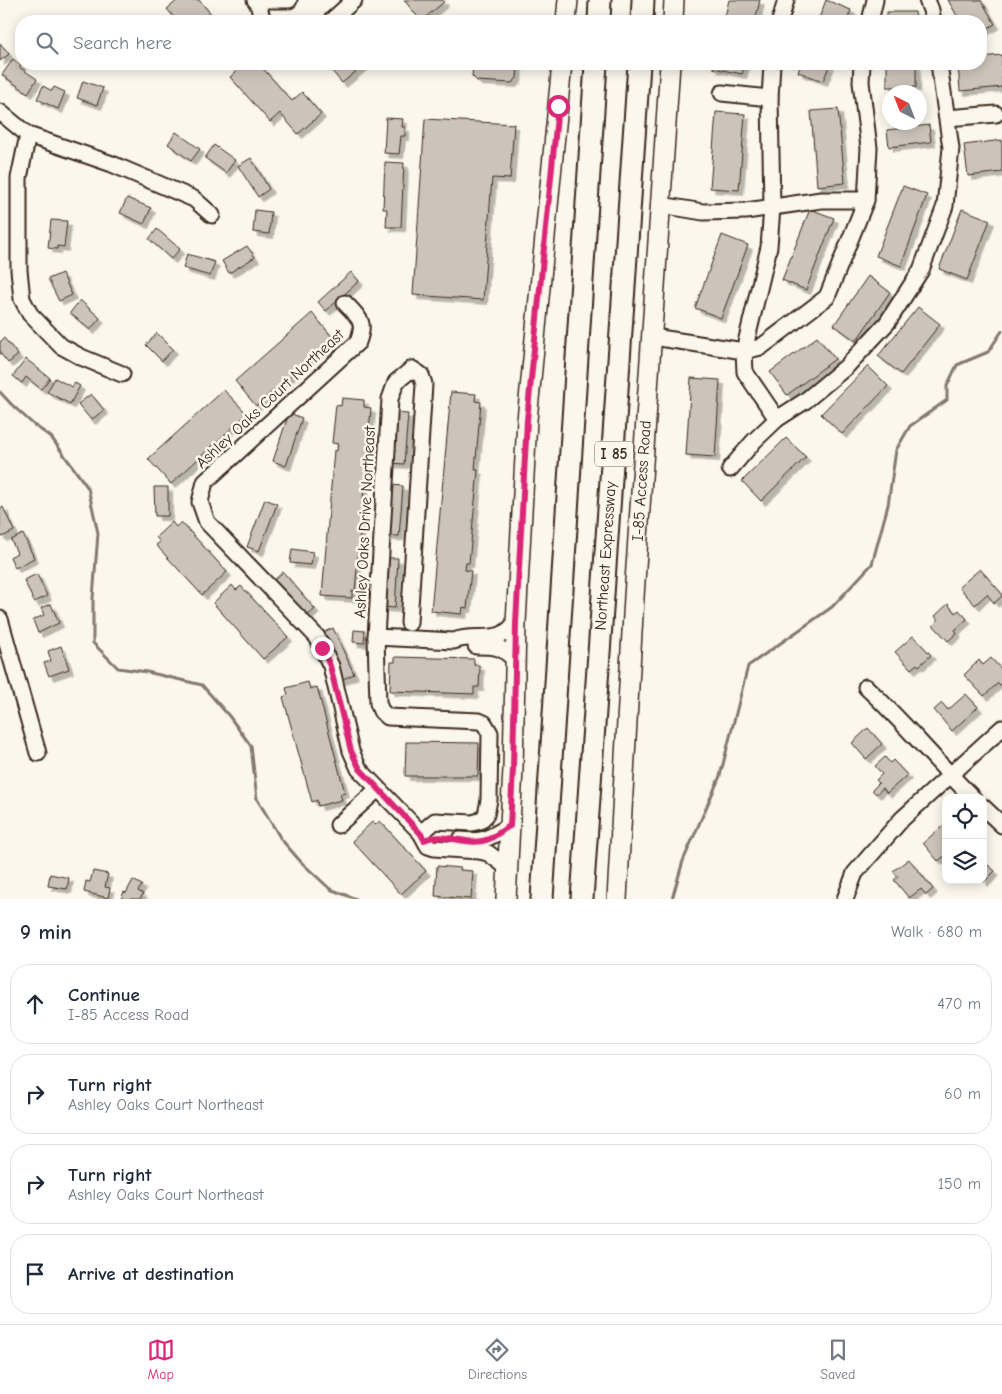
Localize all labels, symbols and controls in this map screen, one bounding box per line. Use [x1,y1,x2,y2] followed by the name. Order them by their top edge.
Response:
[15,15,987,70] search box
[33,29,61,57] icon: search
[73,32,172,54] text: Search here
[882,85,927,130] north arrow
[547,95,570,118] route start
[192,325,348,472] street label: Ashley Oaks Court Northeast
[629,420,655,542] street label: I-85 Access Road
[351,425,379,619] street label: Ashley Oaks Drive Northeast
[595,442,633,466] road number: I 85
[592,480,620,631] street label: Northeast Expressway
[311,637,334,660] route end
[942,794,987,884] map controls
[942,794,987,839] button: locate
[942,839,987,884] button: layers
[20,920,72,944] text: 9 min
[891,923,982,941] text: Walk · 680 m
[68,984,140,1006] text: Continue
[21,990,49,1018] icon: ahead
[937,995,981,1013] text: 470 m
[68,1006,189,1024] text: I-85 Access Road
[68,1074,152,1096] text: Turn right
[21,1080,49,1108] icon: right
[944,1085,981,1103] text: 60 m
[68,1096,264,1114] text: Ashley Oaks Court Northeast
[68,1164,152,1186] text: Turn right
[21,1170,49,1198] icon: right
[938,1175,981,1193] text: 150 m
[68,1186,264,1204] text: Ashley Oaks Court Northeast
[21,1260,49,1288] icon: arrive
[68,1263,234,1285] text: Arrive at destination
[147,1336,175,1383] tab: Map
[468,1336,527,1383] tab: Directions
[820,1336,855,1383] tab: Saved

